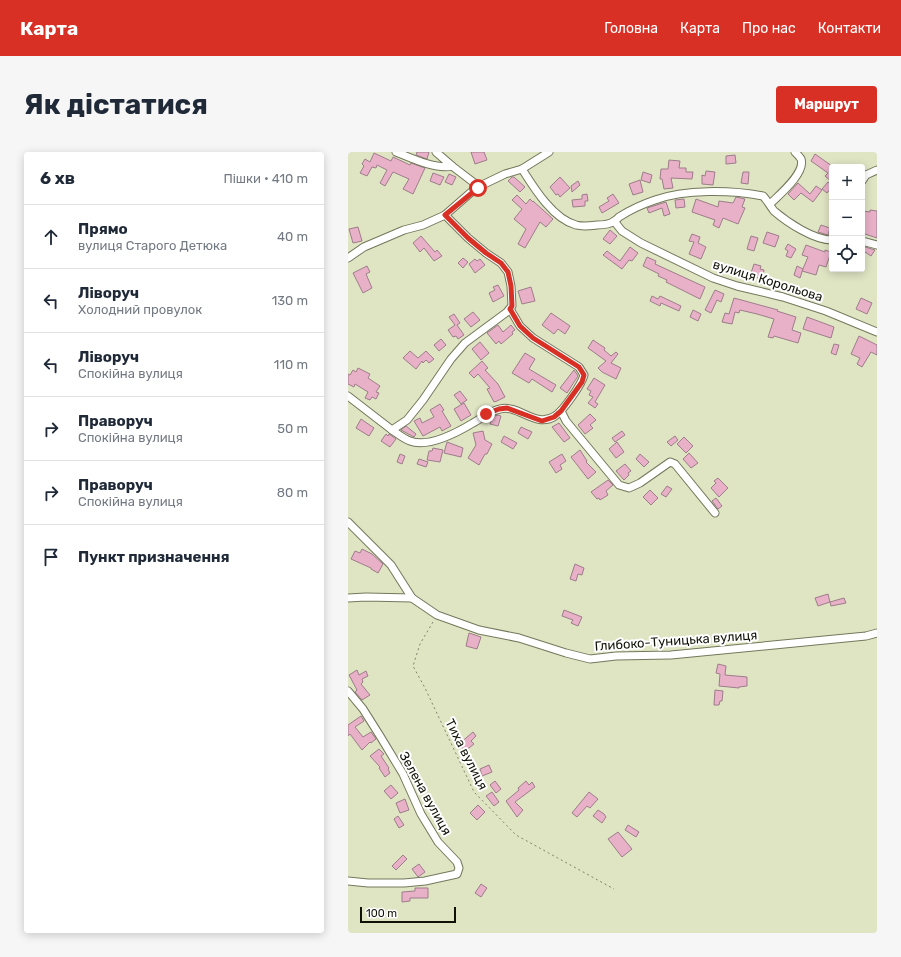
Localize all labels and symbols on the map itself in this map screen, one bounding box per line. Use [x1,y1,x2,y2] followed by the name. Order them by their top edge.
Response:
[469,179,487,197] route start
[711,257,825,304] street label: вулиця Корольова
[477,405,495,423] route end
[594,627,758,654] street label: Глибоко-Туницька вулиця
[442,716,491,792] street label: Тиха вулиця
[396,749,455,838] street label: Зелена вулиця
[360,905,456,924] scale bar

